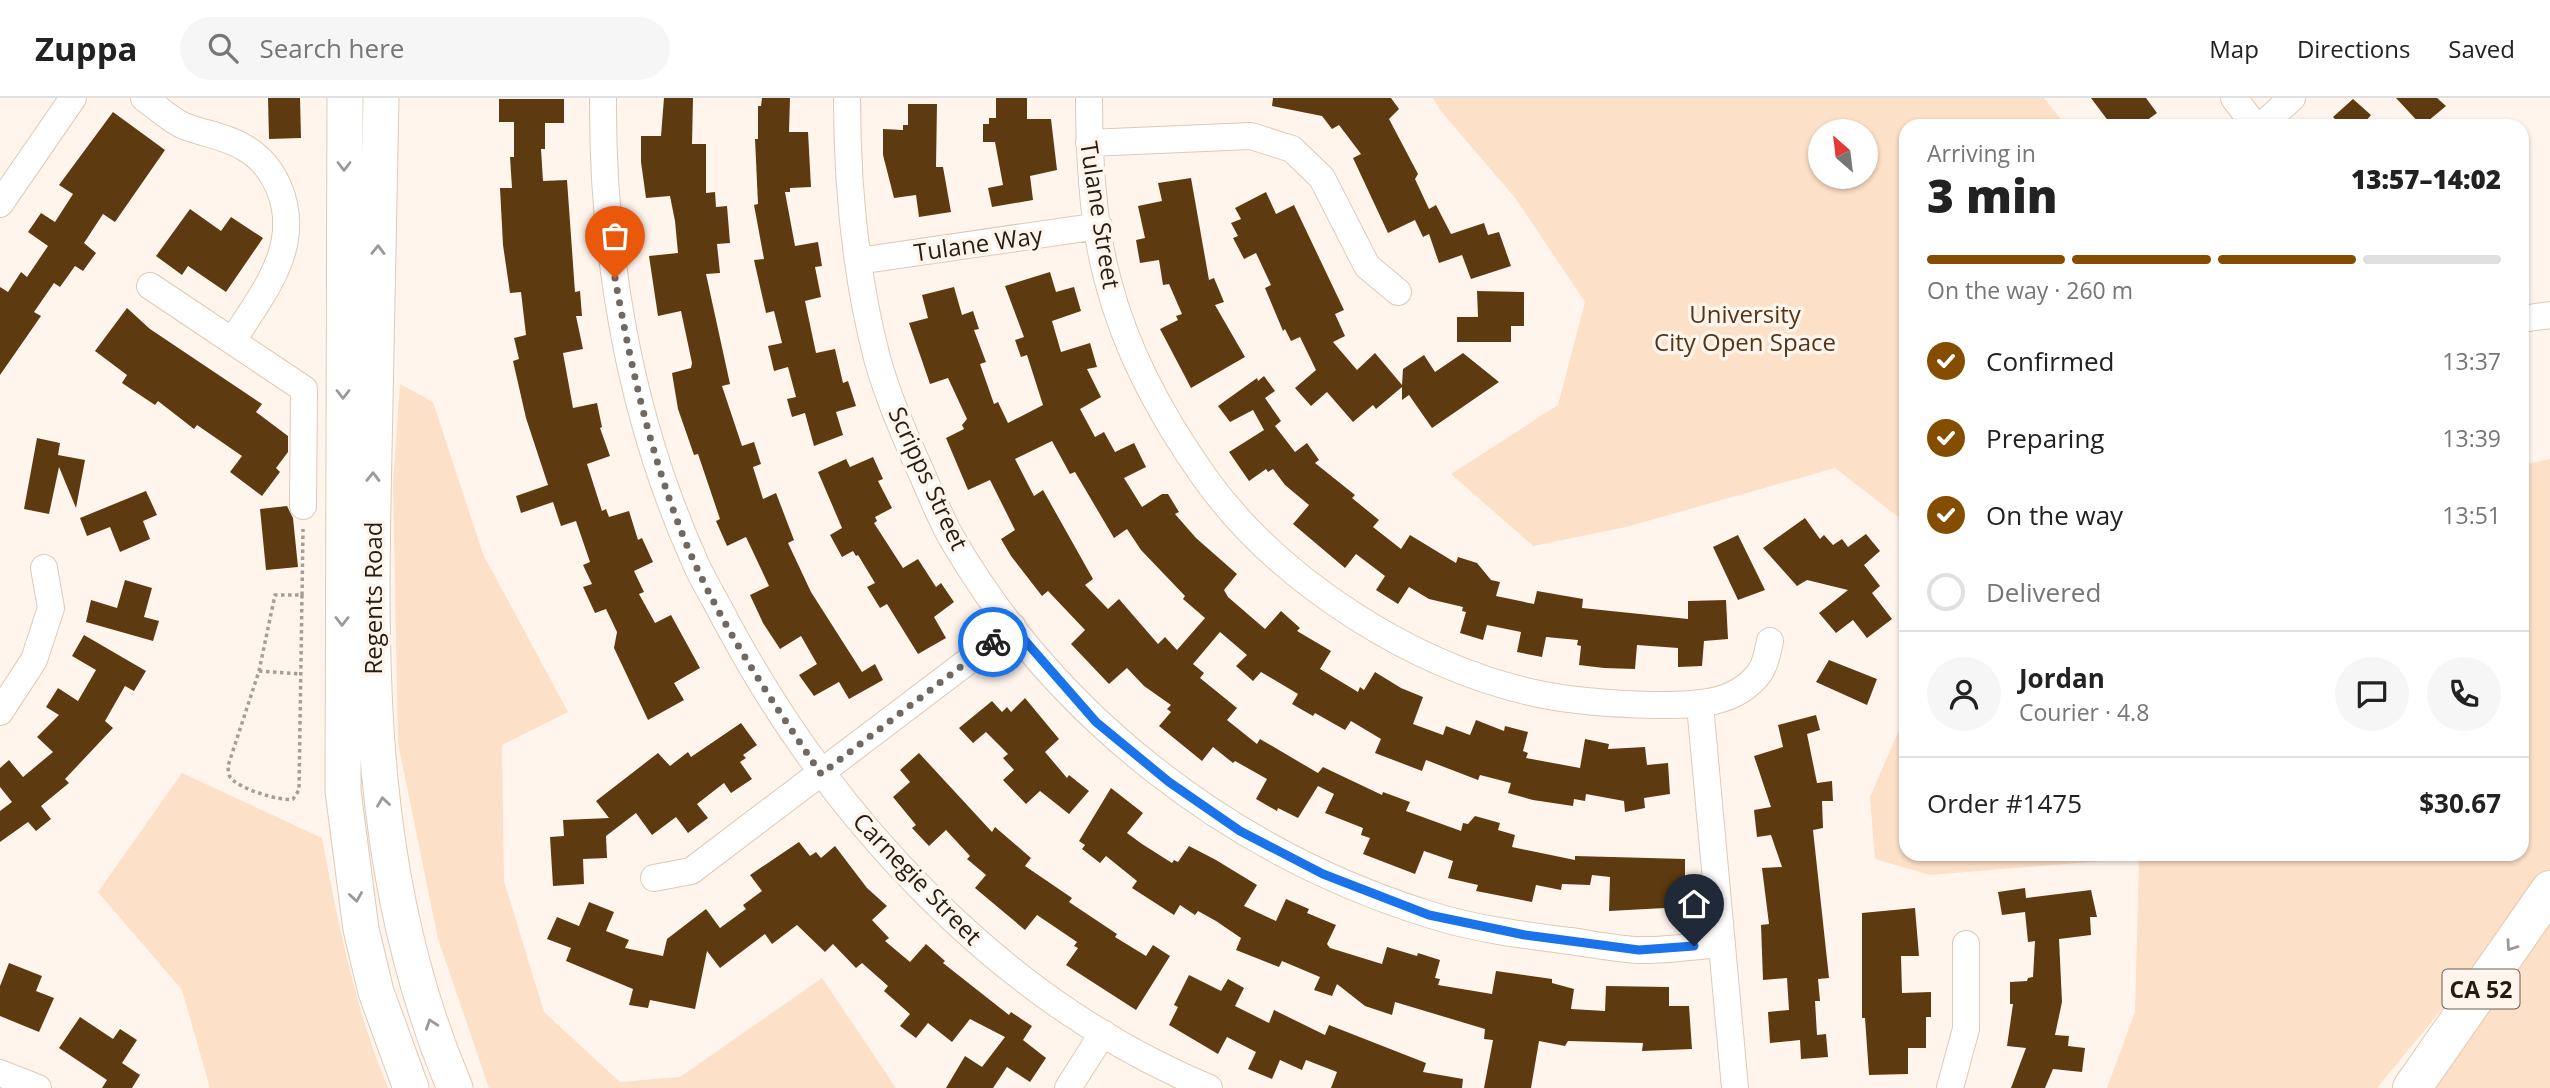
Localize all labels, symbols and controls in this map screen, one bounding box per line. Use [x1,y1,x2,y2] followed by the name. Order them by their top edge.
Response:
[180,17,670,80] search box
[35,26,138,71] text: Zuppa
[204,29,242,67] icon: search
[260,30,404,66] text: Search here
[2209,32,2259,65] text: Map
[2297,32,2410,65] text: Directions
[2448,32,2515,65] text: Saved
[1808,119,1878,189] north arrow
[1808,119,1878,189] map controls
[1927,137,2036,169] text: Arriving in
[1073,139,1129,291] street label: Tulane Street
[336,161,352,172] one-way arrow
[2351,161,2501,197] text: 13:57–14:02
[1927,164,2058,226] text: 3 min
[585,206,645,278] pin
[596,217,634,255] icon: bag
[912,218,1045,268] street label: Tulane Way
[370,244,386,255] one-way arrow
[1927,274,2133,306] text: On the way · 260 m
[1654,297,1836,358] park label: University City Open Space
[1927,342,1965,380] icon: check
[1986,343,2114,379] text: Confirmed
[2442,345,2501,377] text: 13:37
[335,389,351,399] one-way arrow
[881,401,977,555] street label: Scripps Street
[1927,419,1965,457] icon: check
[1986,420,2104,456] text: Preparing
[2442,422,2501,454] text: 13:39
[366,472,381,483] one-way arrow
[1927,496,1965,534] icon: check
[1986,497,2123,533] text: On the way
[2442,499,2501,531] text: 13:51
[356,521,389,675] street label: Regents Road
[1986,574,2101,610] text: Delivered
[958,607,1028,677] courier
[334,616,350,627] one-way arrow
[974,623,1012,661] icon: bike
[1927,657,2001,731] button: person
[2335,657,2409,731] button: chat
[2427,657,2501,731] button: phone
[2019,660,2105,696] text: Jordan
[2019,696,2149,728] text: Courier · 4.8
[1927,785,2082,821] text: Order #1475
[2419,785,2501,821] text: $30.67
[375,796,390,808] one-way arrow
[846,805,990,951] street label: Carnegie Street
[1664,874,1724,946] pin
[1675,885,1713,923] icon: home
[348,891,363,903] one-way arrow
[2507,938,2519,951] one-way arrow
[2442,970,2520,1009] road number: CA 52
[425,1019,439,1031] one-way arrow

